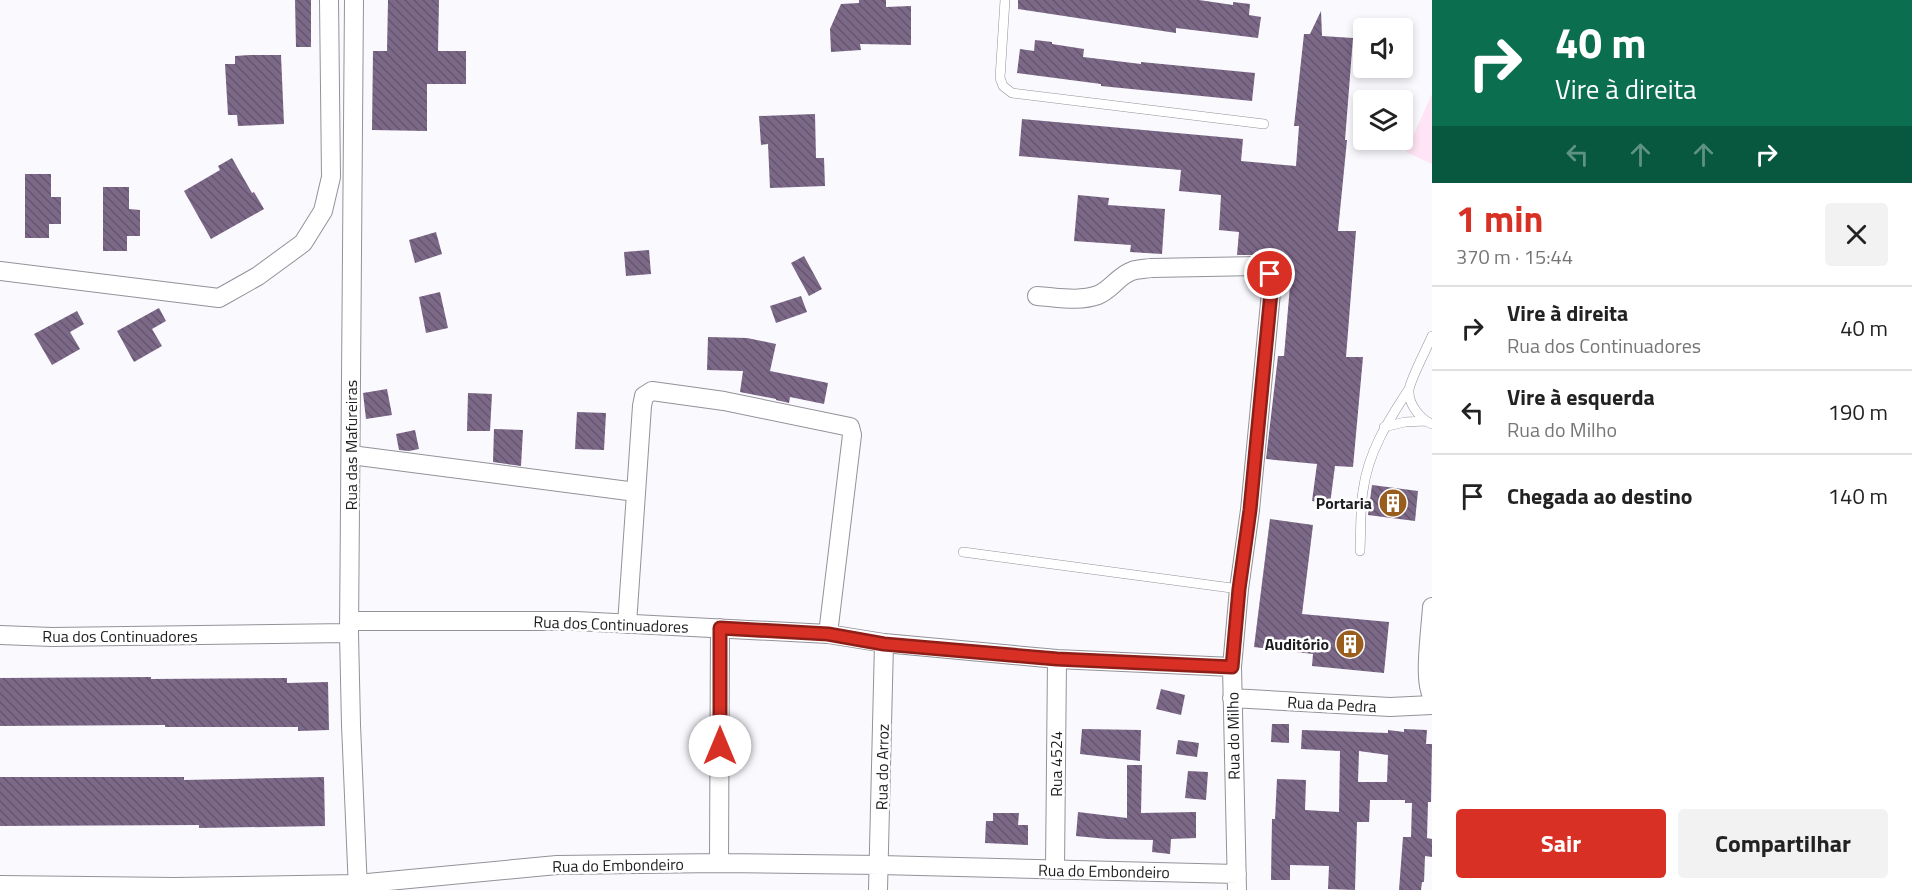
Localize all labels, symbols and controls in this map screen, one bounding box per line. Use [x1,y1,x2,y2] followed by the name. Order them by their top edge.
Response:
[1555,10,1647,74] text: 40 m
[1353,18,1413,150] map controls
[1353,18,1413,78] button: sound
[1456,24,1534,102] icon: right
[1555,68,1697,109] text: Vire à direita
[1353,90,1413,150] button: layers
[1561,138,1594,171] icon: left
[1624,138,1657,171] icon: ahead
[1687,138,1720,171] icon: ahead
[1750,138,1783,171] icon: right
[1456,191,1543,246] text: 1 min
[1825,203,1888,266] button: close
[1456,241,1573,272] text: 370 m · 15:44
[1244,248,1295,299] pin
[1253,257,1286,290] icon: arrive
[1507,296,1628,330] text: Vire à direita
[1840,311,1888,345] text: 40 m
[1456,312,1489,345] icon: right
[1507,330,1701,361] text: Rua dos Continuadores
[339,380,363,510] street label: Rua das Mafureiras
[1507,380,1655,414] text: Vire à esquerda
[1828,395,1888,429] text: 190 m
[1456,396,1489,429] icon: left
[1507,414,1617,445] text: Rua do Milho
[1507,479,1693,513] text: Chegada ao destino
[1828,479,1888,513] text: 140 m
[1456,480,1489,513] icon: arrive
[1377,487,1409,519] building icon: Portaria
[1316,491,1372,515] place label: Portaria
[533,609,689,639] street label: Rua dos Continuadores
[42,624,198,648] street label: Rua dos Continuadores
[1334,628,1366,660] building icon: Auditório
[1265,632,1329,656] place label: Auditório
[1287,690,1377,718] street label: Rua da Pedra
[1220,692,1246,780] street label: Rua do Milho
[688,714,752,778] position arrow
[869,724,895,810] street label: Rua do Arroz
[1044,731,1068,797] street label: Rua 4524
[1456,809,1666,878] button: Sair
[1678,809,1888,878] button: Compartilhar
[552,852,684,878] street label: Rua do Embondeiro
[1038,858,1170,884] street label: Rua do Embondeiro

